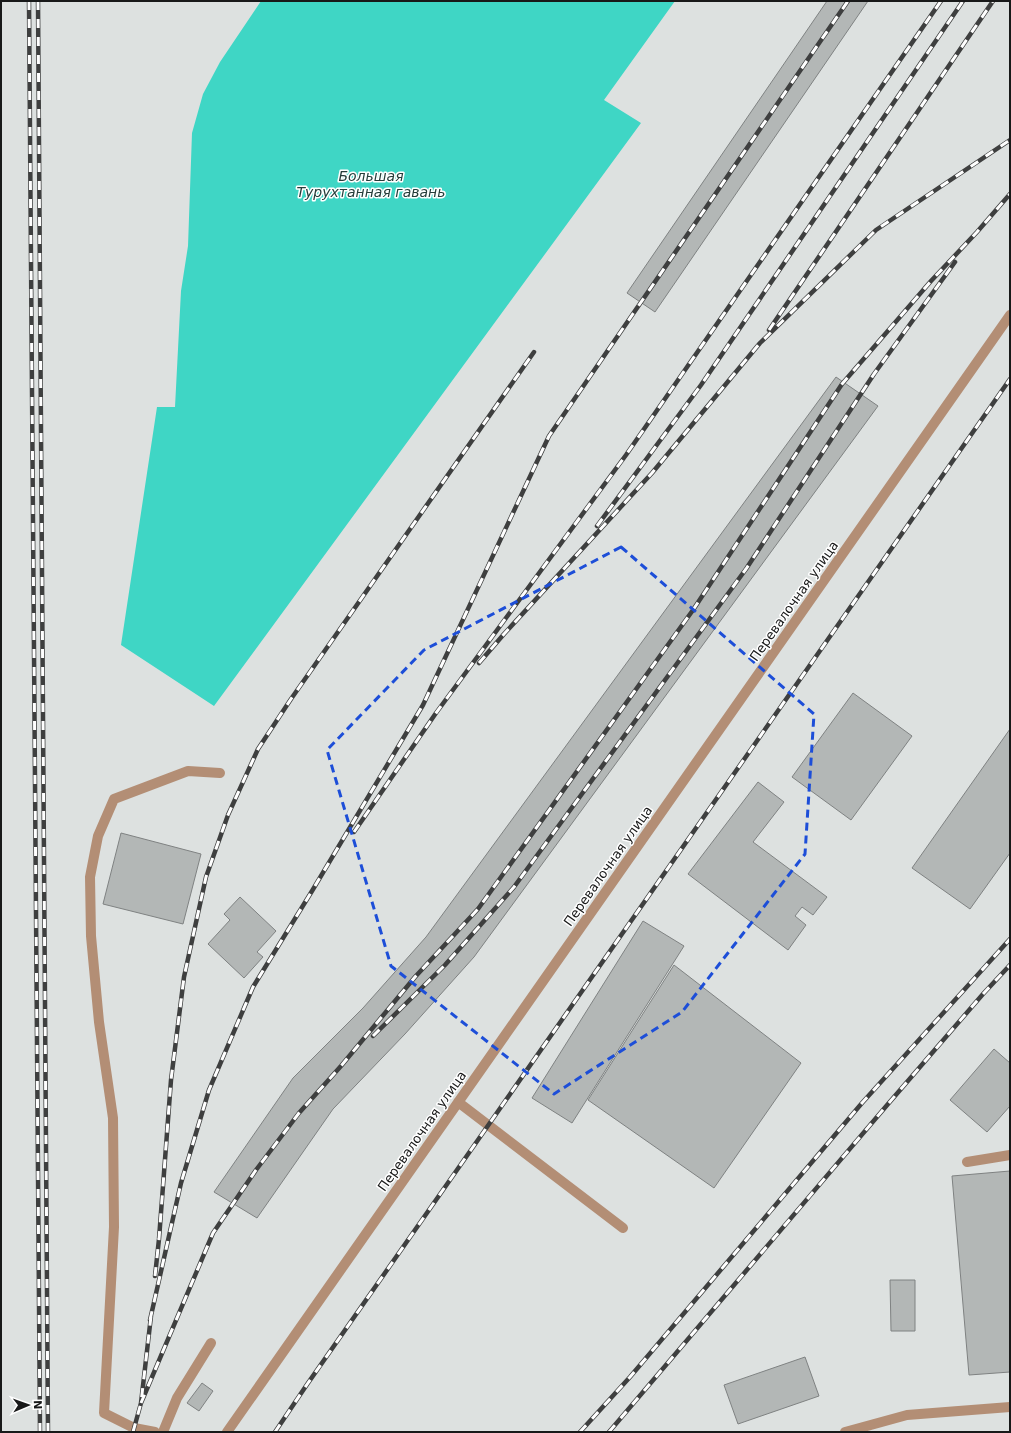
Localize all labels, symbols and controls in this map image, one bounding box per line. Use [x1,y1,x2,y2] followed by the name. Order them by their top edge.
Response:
[297,168,445,200] water label: Большая Турухтанная гавань
[747,538,841,664] street label: Перевалочная улица
[561,803,655,929] street label: Перевалочная улица
[375,1068,469,1194] street label: Перевалочная улица
[8,1385,48,1425] north arrow
[31,1400,44,1410] text: N

